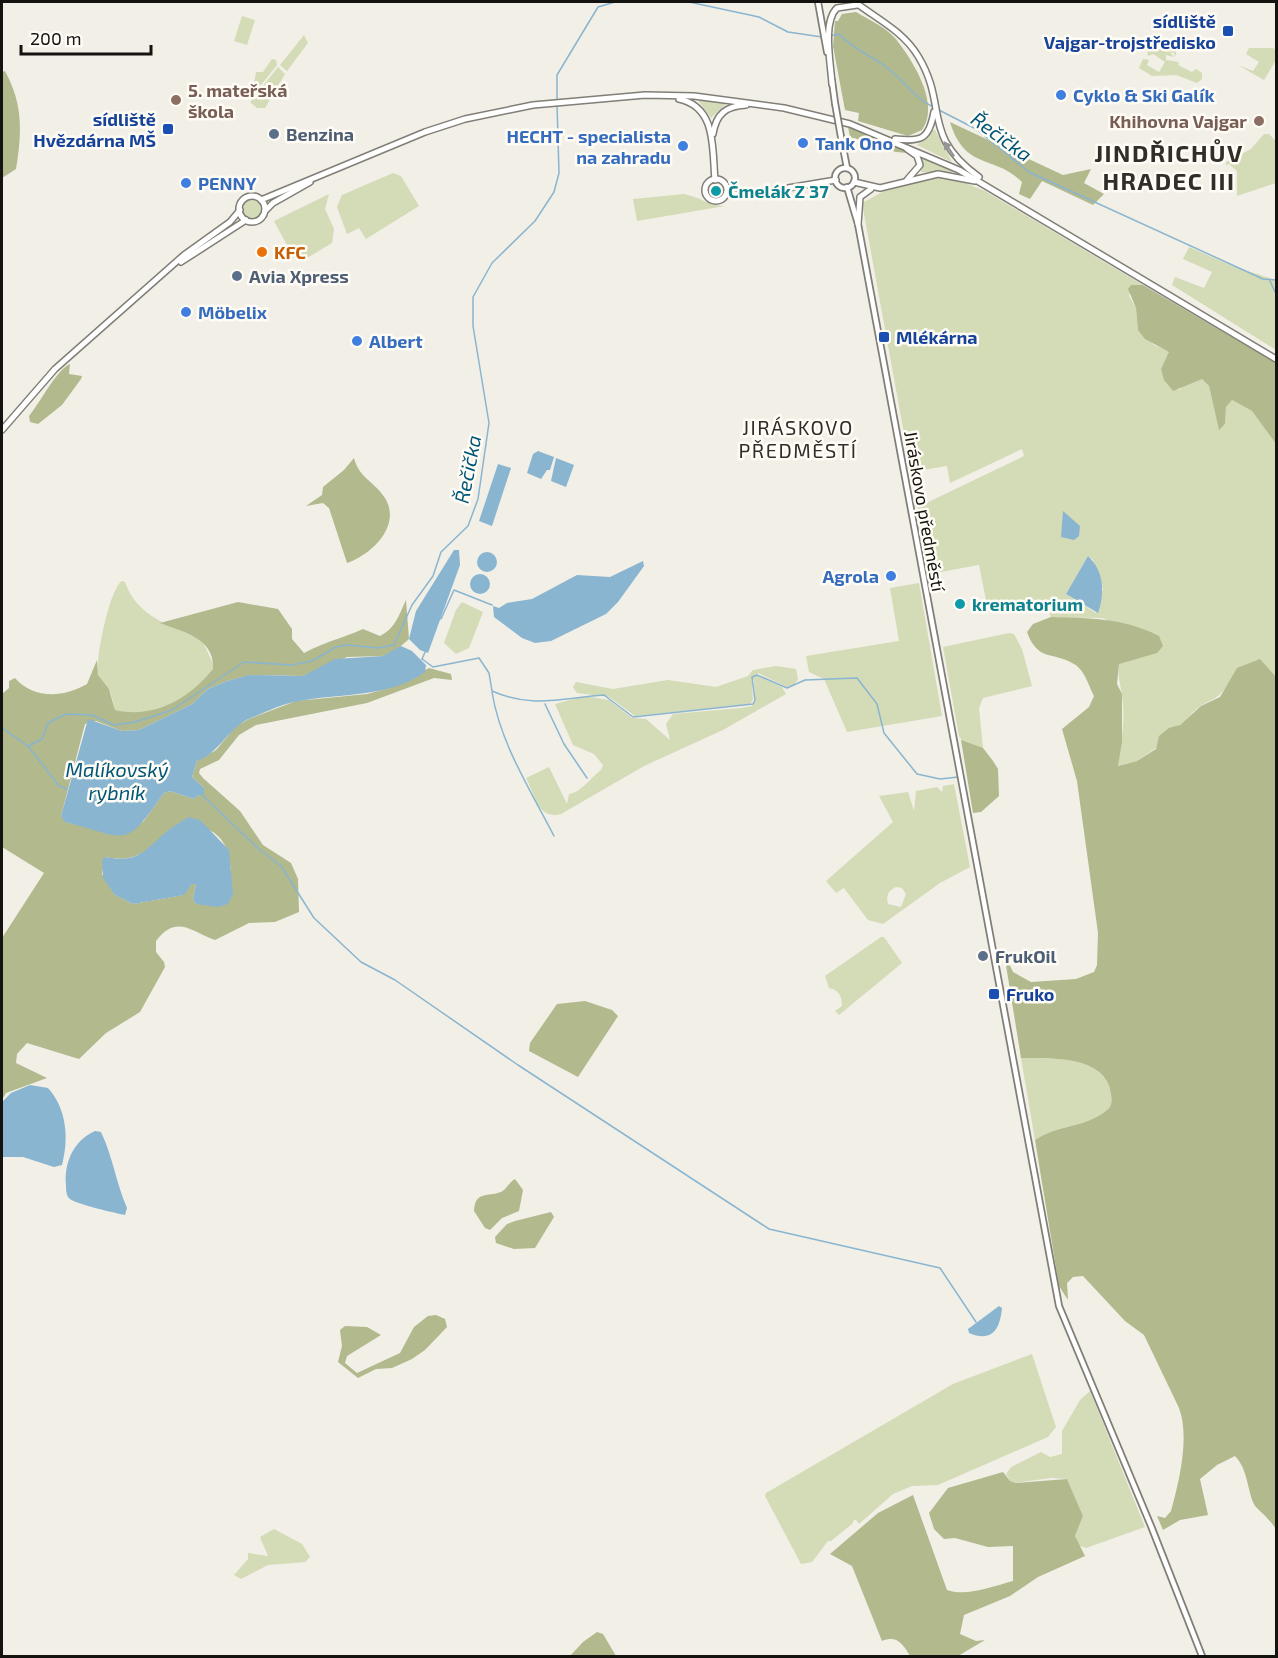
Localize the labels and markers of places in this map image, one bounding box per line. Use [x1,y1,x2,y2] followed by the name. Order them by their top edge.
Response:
[1044,10,1216,53] place label: sídliště Vajgar-trojstředisko
[1221,24,1235,38] marker: sídliště Vajgar-trojstředisko
[188,79,287,122] place label: 5. mateřská škola
[1073,84,1215,106] place label: Cyklo & Ski Galík
[1054,88,1068,102] marker: Cyklo & Ski Galík
[169,93,183,107] marker: 5. mateřská škola
[33,108,156,151] place label: sídliště Hvězdárna MŠ
[1109,110,1247,132] place label: Khihovna Vajgar
[1252,114,1266,128] marker: Khihovna Vajgar
[161,122,175,136] marker: sídliště Hvězdárna MŠ
[286,123,354,145] place label: Benzina
[507,125,671,168] place label: HECHT - specialista na zahradu
[267,127,281,141] marker: Benzina
[815,132,893,154] place label: Tank Ono
[796,136,810,150] marker: Tank Ono
[676,139,690,153] marker: HECHT - specialista na zahradu
[198,172,257,194] place label: PENNY
[179,176,193,190] marker: PENNY
[728,180,829,202] place label: Čmelák Z 37
[709,184,723,198] marker: Čmelák Z 37
[274,241,306,263] place label: KFC
[255,245,269,259] marker: KFC
[249,265,349,287] place label: Avia Xpress
[230,269,244,283] marker: Avia Xpress
[198,301,268,323] place label: Möbelix
[179,305,193,319] marker: Möbelix
[896,326,978,348] place label: Mlékárna
[369,330,423,352] place label: Albert
[877,330,891,344] marker: Mlékárna
[350,334,364,348] marker: Albert
[822,565,879,587] place label: Agrola
[884,569,898,583] marker: Agrola
[972,593,1083,615] place label: krematorium
[953,597,967,611] marker: krematorium
[995,945,1057,967] place label: FrukOil
[976,949,990,963] marker: FrukOil
[1006,983,1054,1005] place label: Fruko
[987,987,1001,1001] marker: Fruko

